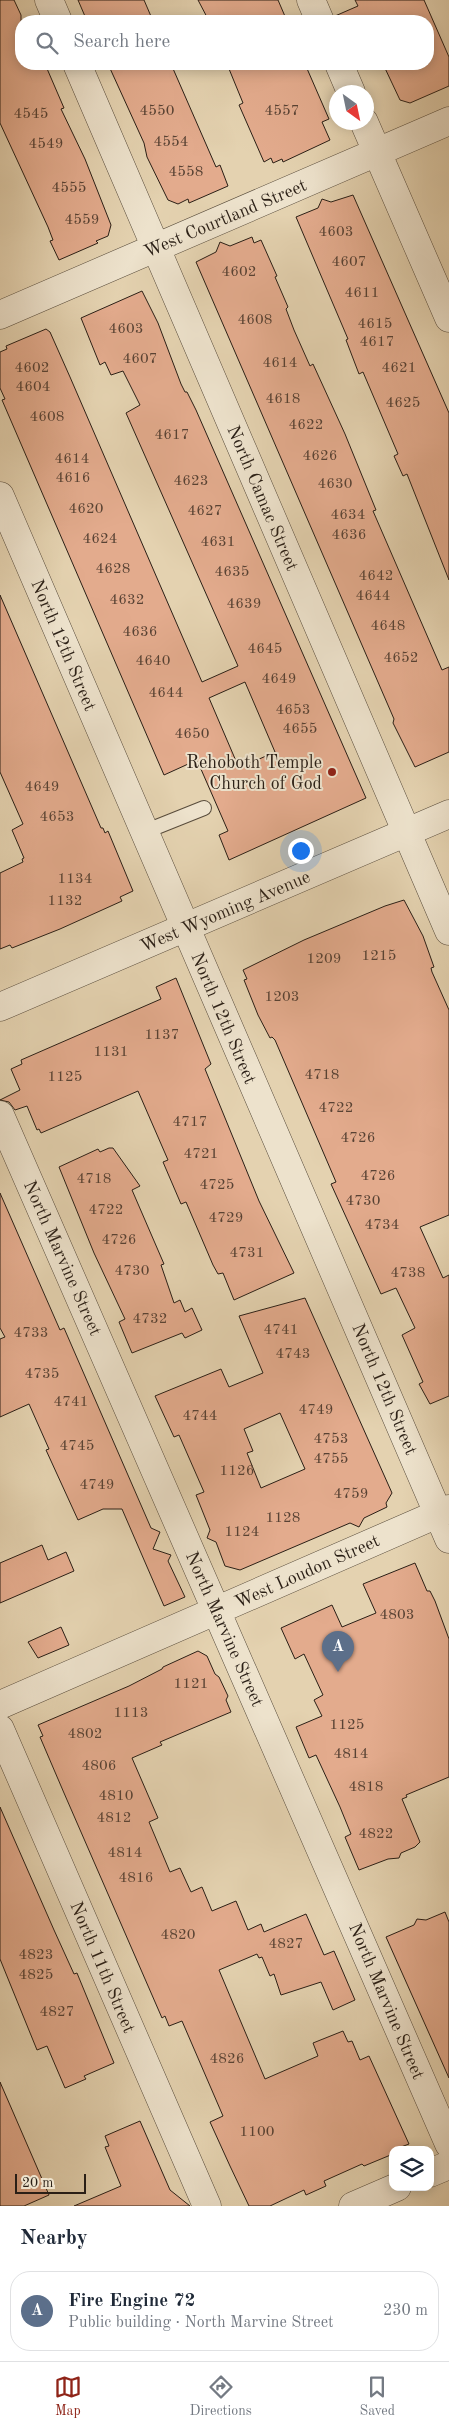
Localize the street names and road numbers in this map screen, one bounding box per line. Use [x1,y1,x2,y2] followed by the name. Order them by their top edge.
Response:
[141,176,309,261] street label: West Courtland Street
[223,423,301,574] street label: North Camac Street
[27,577,99,714] street label: North 12th Street
[138,868,313,956] street label: West Wyoming Avenue
[187,950,259,1087] street label: North 12th Street
[20,1178,104,1339] street label: North Marvine Street
[348,1321,420,1458] street label: North 12th Street
[232,1532,382,1612] street label: West Loudon Street
[182,1549,266,1710] street label: North Marvine Street
[66,1899,138,2036] street label: North 11th Street
[345,1921,427,2082] street label: North Marvine Street

